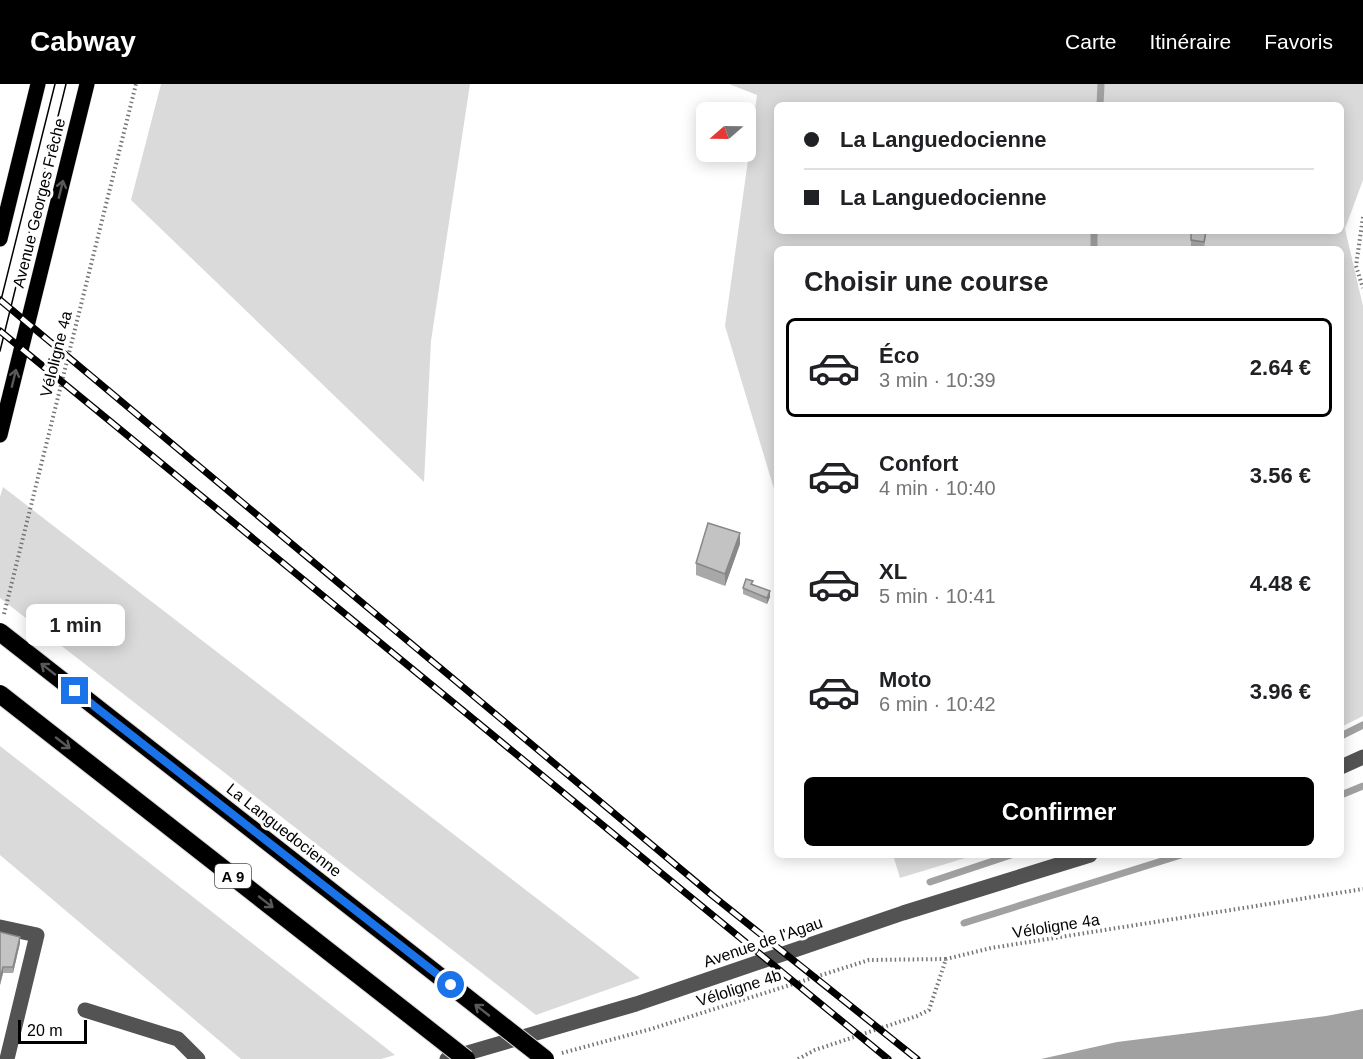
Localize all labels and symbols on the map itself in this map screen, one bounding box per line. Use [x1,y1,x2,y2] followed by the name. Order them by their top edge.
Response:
[696,102,756,162] north arrow
[10,116,68,289] street label: Avenue Georges Frêche
[55,179,67,198] one-way arrow
[37,309,75,399] street label: Véloligne 4a
[9,369,21,388] one-way arrow
[26,604,124,646] callout: 1 min
[40,663,56,676] one-way arrow
[61,677,88,704] route end
[54,736,70,749] one-way arrow
[223,780,345,880] street label: La Languedocienne
[215,864,251,888] road number: A 9
[257,895,273,908] one-way arrow
[1011,911,1101,941] street label: Véloligne 4a
[701,914,825,970] street label: Avenue de l'Agau
[694,966,784,1010] street label: Véloligne 4b
[437,971,464,998] route start
[475,1003,491,1016] one-way arrow
[18,1017,87,1044] scale bar

